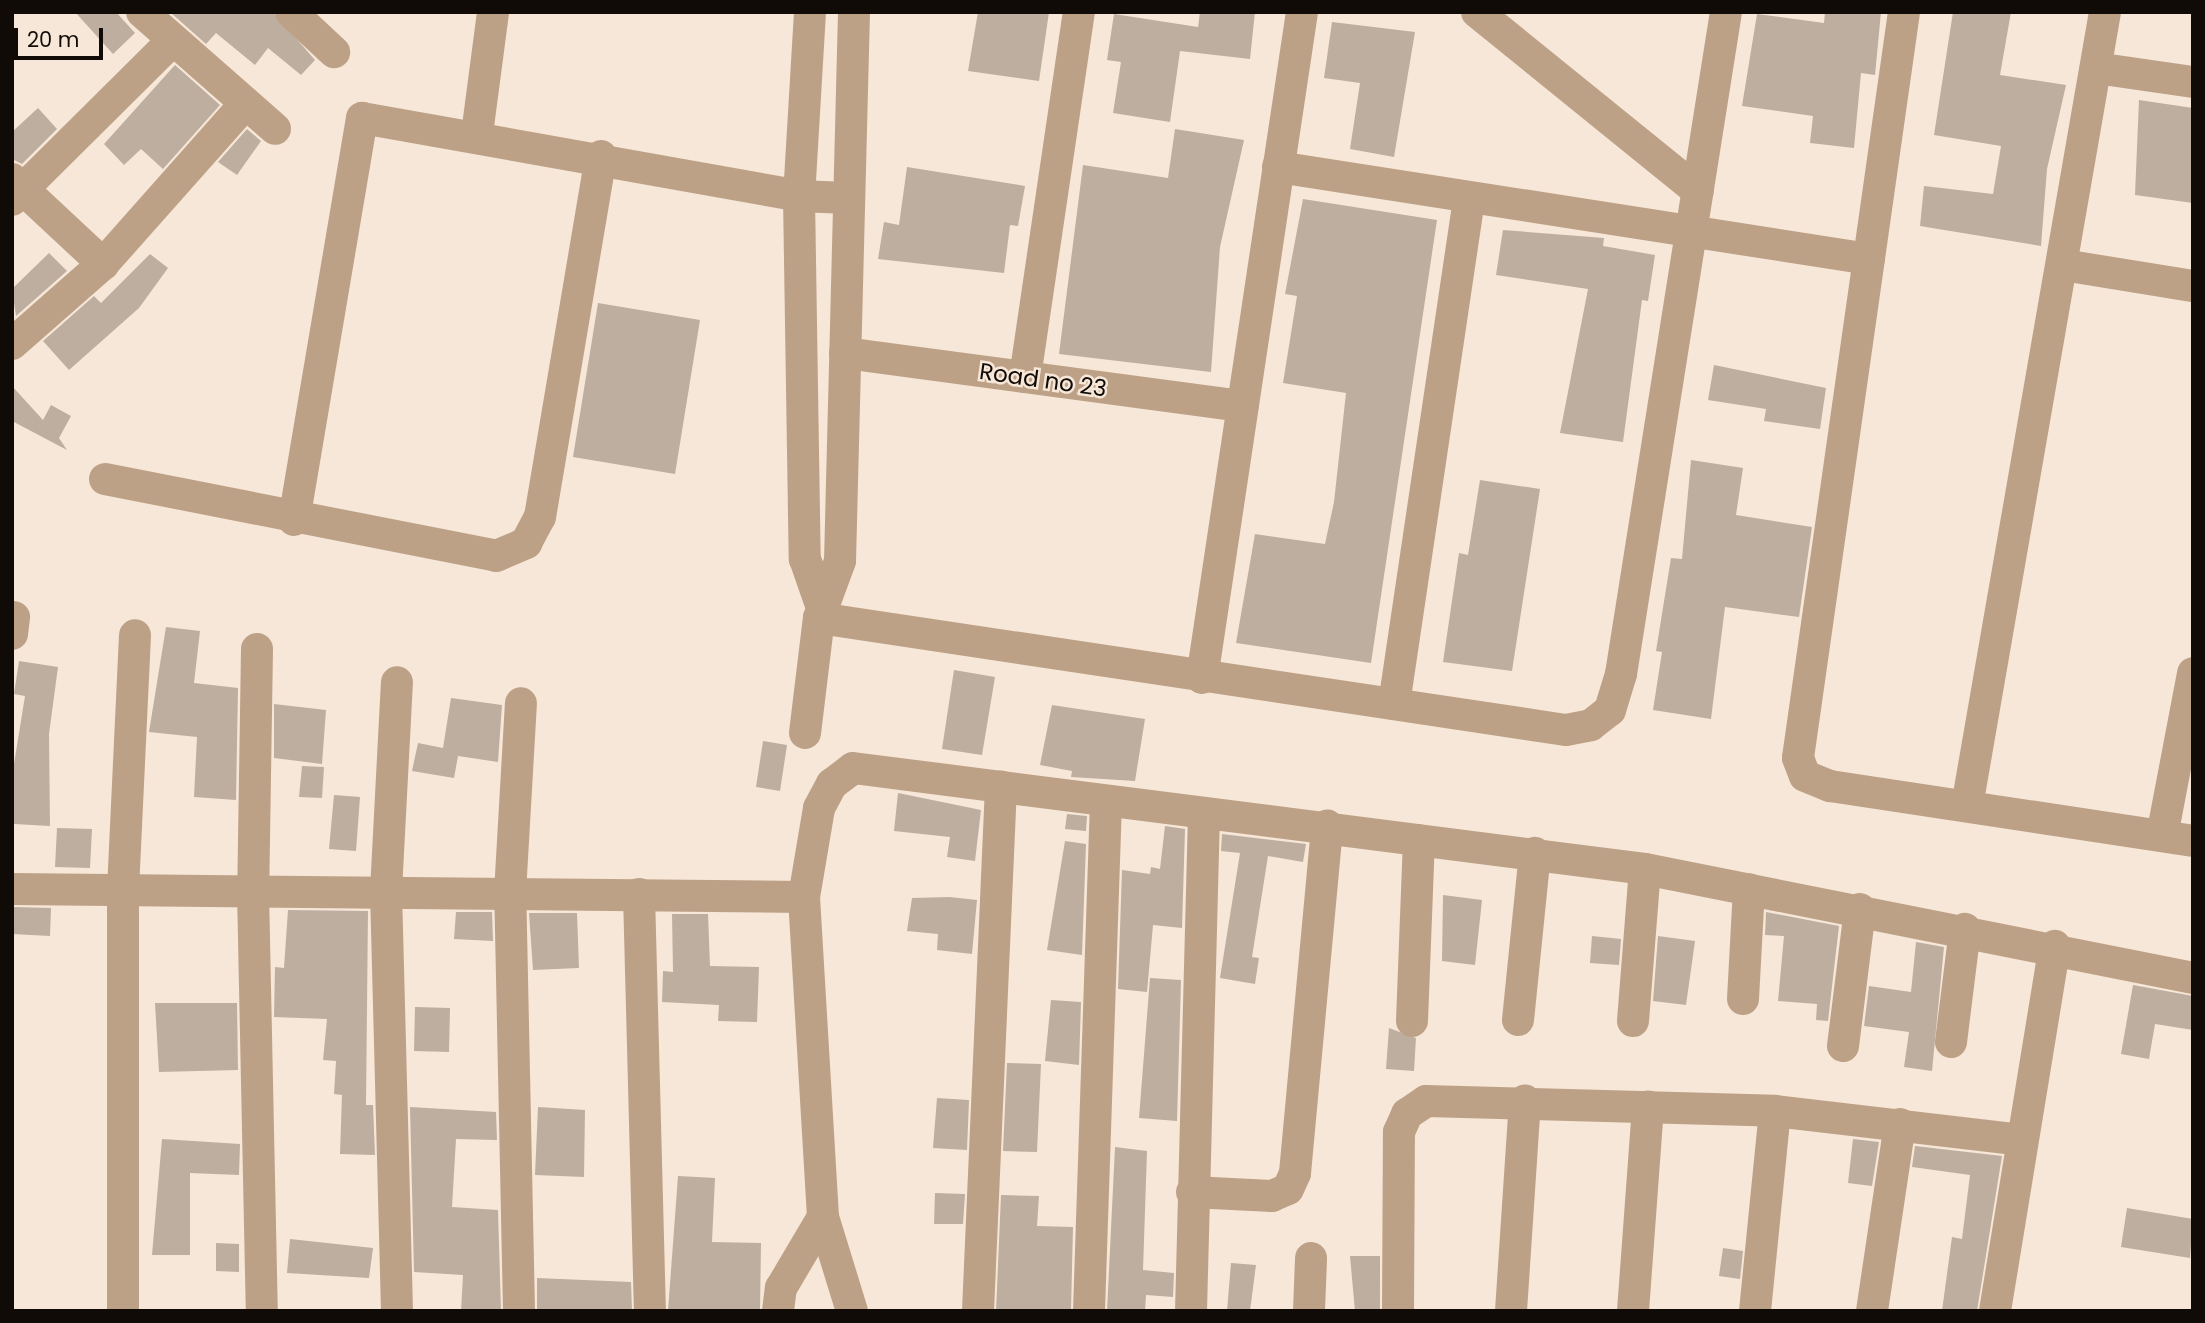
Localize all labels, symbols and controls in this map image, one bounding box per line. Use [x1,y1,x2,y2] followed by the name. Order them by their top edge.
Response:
[18,14,107,58] scale bar
[27,25,80,54] text: 20 m
[978,357,1108,403] street label: Road no 23

